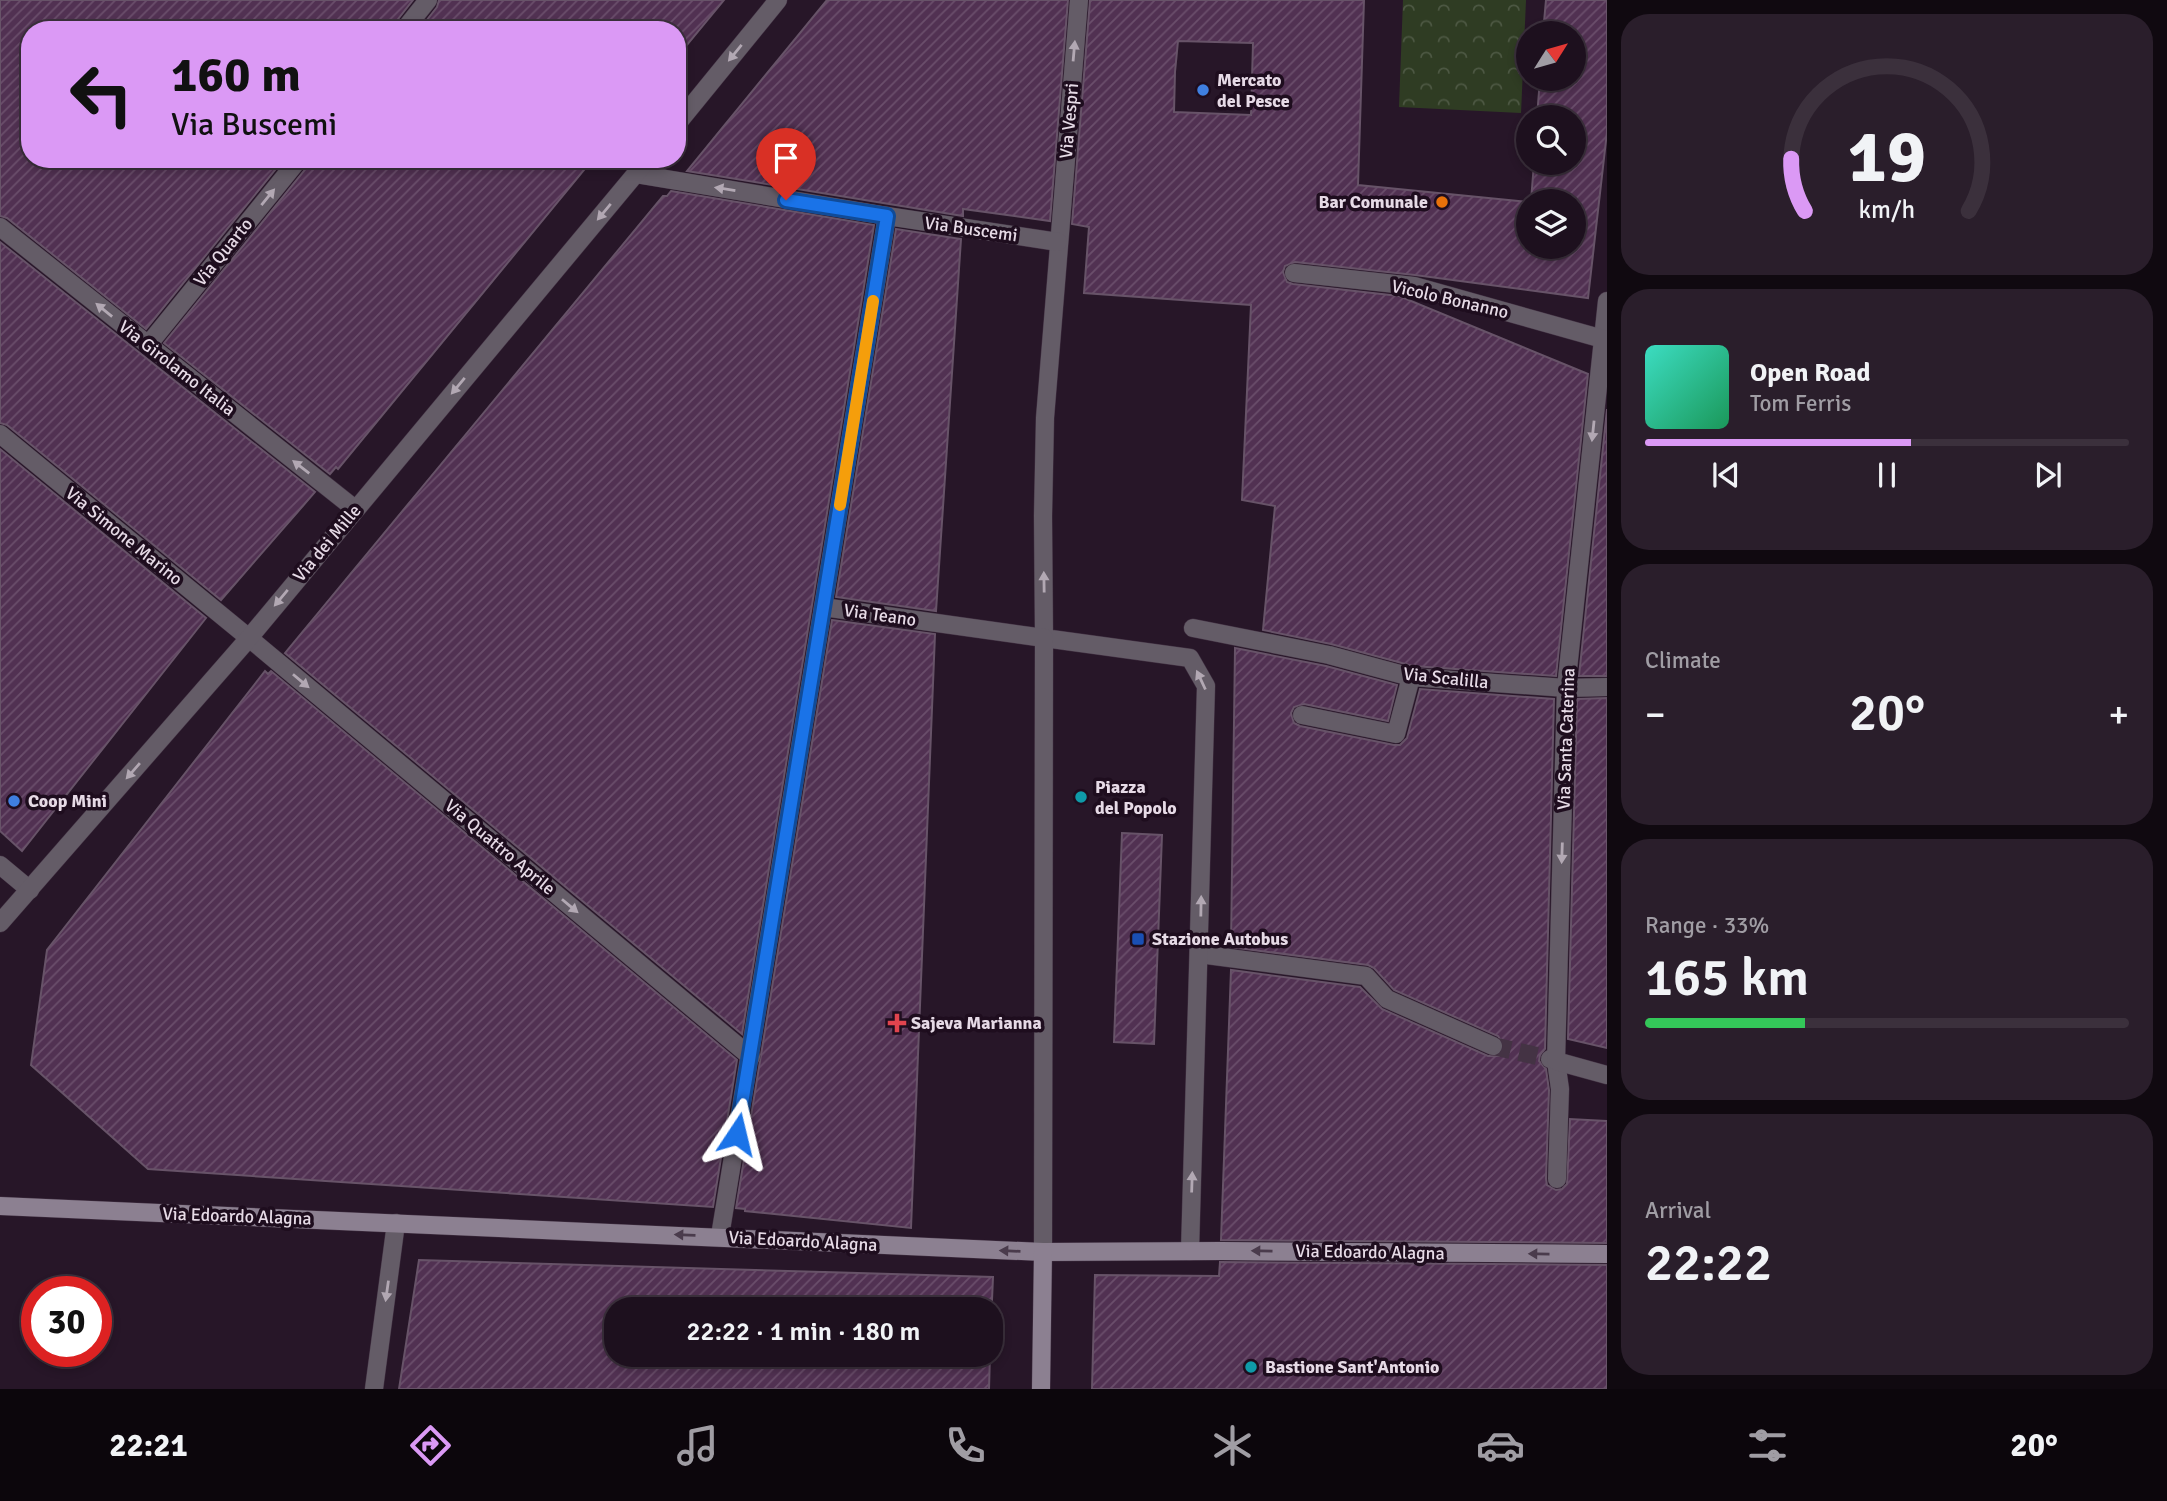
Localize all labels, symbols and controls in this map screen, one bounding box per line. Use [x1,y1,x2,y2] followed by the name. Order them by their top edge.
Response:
[1516,21,1586,91] north arrow
[1516,21,1586,259] map controls
[1069,40,1080,62] one-way arrow
[728,44,743,61] one-way arrow
[171,45,301,105] text: 160 m
[56,49,147,140] icon: left
[1217,69,1290,112] place label: Mercato del Pesce
[1055,82,1083,160] street label: Via Vespri
[1195,82,1211,98] marker: Mercato del Pesce
[171,105,337,144] text: Via Buscemi
[1516,105,1586,175] button: search
[1848,113,1926,202] text: 19
[756,128,816,200] pin
[767,139,805,177] icon: arrive
[714,183,736,194] one-way arrow
[260,188,275,205] one-way arrow
[1516,189,1586,259] button: layers
[1318,191,1428,213] place label: Bar Comunale
[1859,193,1915,224] text: km/h
[1434,194,1450,210] marker: Bar Comunale
[597,202,612,220] one-way arrow
[923,212,1019,246] street label: Via Buscemi
[189,213,257,291] street label: Via Quarto
[1389,275,1511,323] street label: Vicolo Bonanno
[95,303,113,318] one-way arrow
[114,315,240,421] street label: Via Girolamo Italia
[1750,357,1871,389] text: Open Road
[450,377,466,395] one-way arrow
[1750,389,1851,418] text: Tom Ferris
[1588,420,1599,442] one-way arrow
[1707,456,1745,494] icon: previous
[1868,456,1906,494] icon: pause
[2029,456,2067,494] icon: next
[293,459,311,474] one-way arrow
[61,482,187,590] street label: Via Simone Marino
[288,500,366,586] street label: Via dei Mille
[1038,571,1049,593] one-way arrow
[274,590,289,607] one-way arrow
[842,599,918,631] street label: Via Teano
[1645,646,1721,675] text: Climate
[1402,663,1490,693] street label: Via Scalilla
[1553,668,1579,810] street label: Via Santa Caterina
[1195,670,1207,690] one-way arrow
[292,673,310,689] one-way arrow
[1849,681,1925,745] text: 20°
[1645,691,1666,738] text: −
[2108,691,2129,738] text: +
[125,762,141,780] one-way arrow
[1095,776,1177,819] place label: Piazza del Popolo
[1073,789,1089,805] marker: Piazza del Popolo
[28,790,107,812] place label: Coop Mini
[6,793,22,809] marker: Coop Mini
[440,794,560,900] street label: Via Quattro Aprile
[1556,842,1567,864] one-way arrow
[1195,895,1206,917] one-way arrow
[561,898,578,913] one-way arrow
[1645,911,1769,940] text: Range · 33%
[1152,928,1288,950] place label: Stazione Autobus
[1130,931,1146,947] marker: Stazione Autobus
[1645,946,1809,1010] text: 165 km
[911,1012,1042,1034] place label: Sajeva Marianna
[889,1015,905,1031] marker: Sajeva Marianna
[700,1097,774,1171] position arrow
[1187,1171,1198,1193] one-way arrow
[1645,1196,1711,1225] text: Arrival
[162,1202,312,1230] street label: Via Edoardo Alagna
[728,1226,878,1256] street label: Via Edoardo Alagna
[674,1229,696,1240] one-way arrow
[1645,1231,1772,1295] text: 22:22
[1295,1240,1445,1264] street label: Via Edoardo Alagna
[999,1245,1021,1256] one-way arrow
[1251,1245,1273,1257] one-way arrow
[1528,1248,1550,1260] one-way arrow
[21,1276,112,1367] speed limit sign: 30
[382,1280,393,1302] one-way arrow
[687,1316,920,1348] text: 22:22 · 1 min · 180 m
[1265,1356,1439,1378] place label: Bastione Sant'Antonio
[1243,1359,1259,1375] marker: Bastione Sant'Antonio
[406,1421,455,1470] icon: directions
[673,1421,722,1470] icon: music
[941,1421,990,1470] icon: phone
[1208,1421,1257,1470] icon: climate
[1476,1421,1525,1470] icon: car
[1743,1421,1792,1470] icon: filters
[109,1426,188,1465] text: 22:21
[2010,1426,2058,1465] text: 20°

